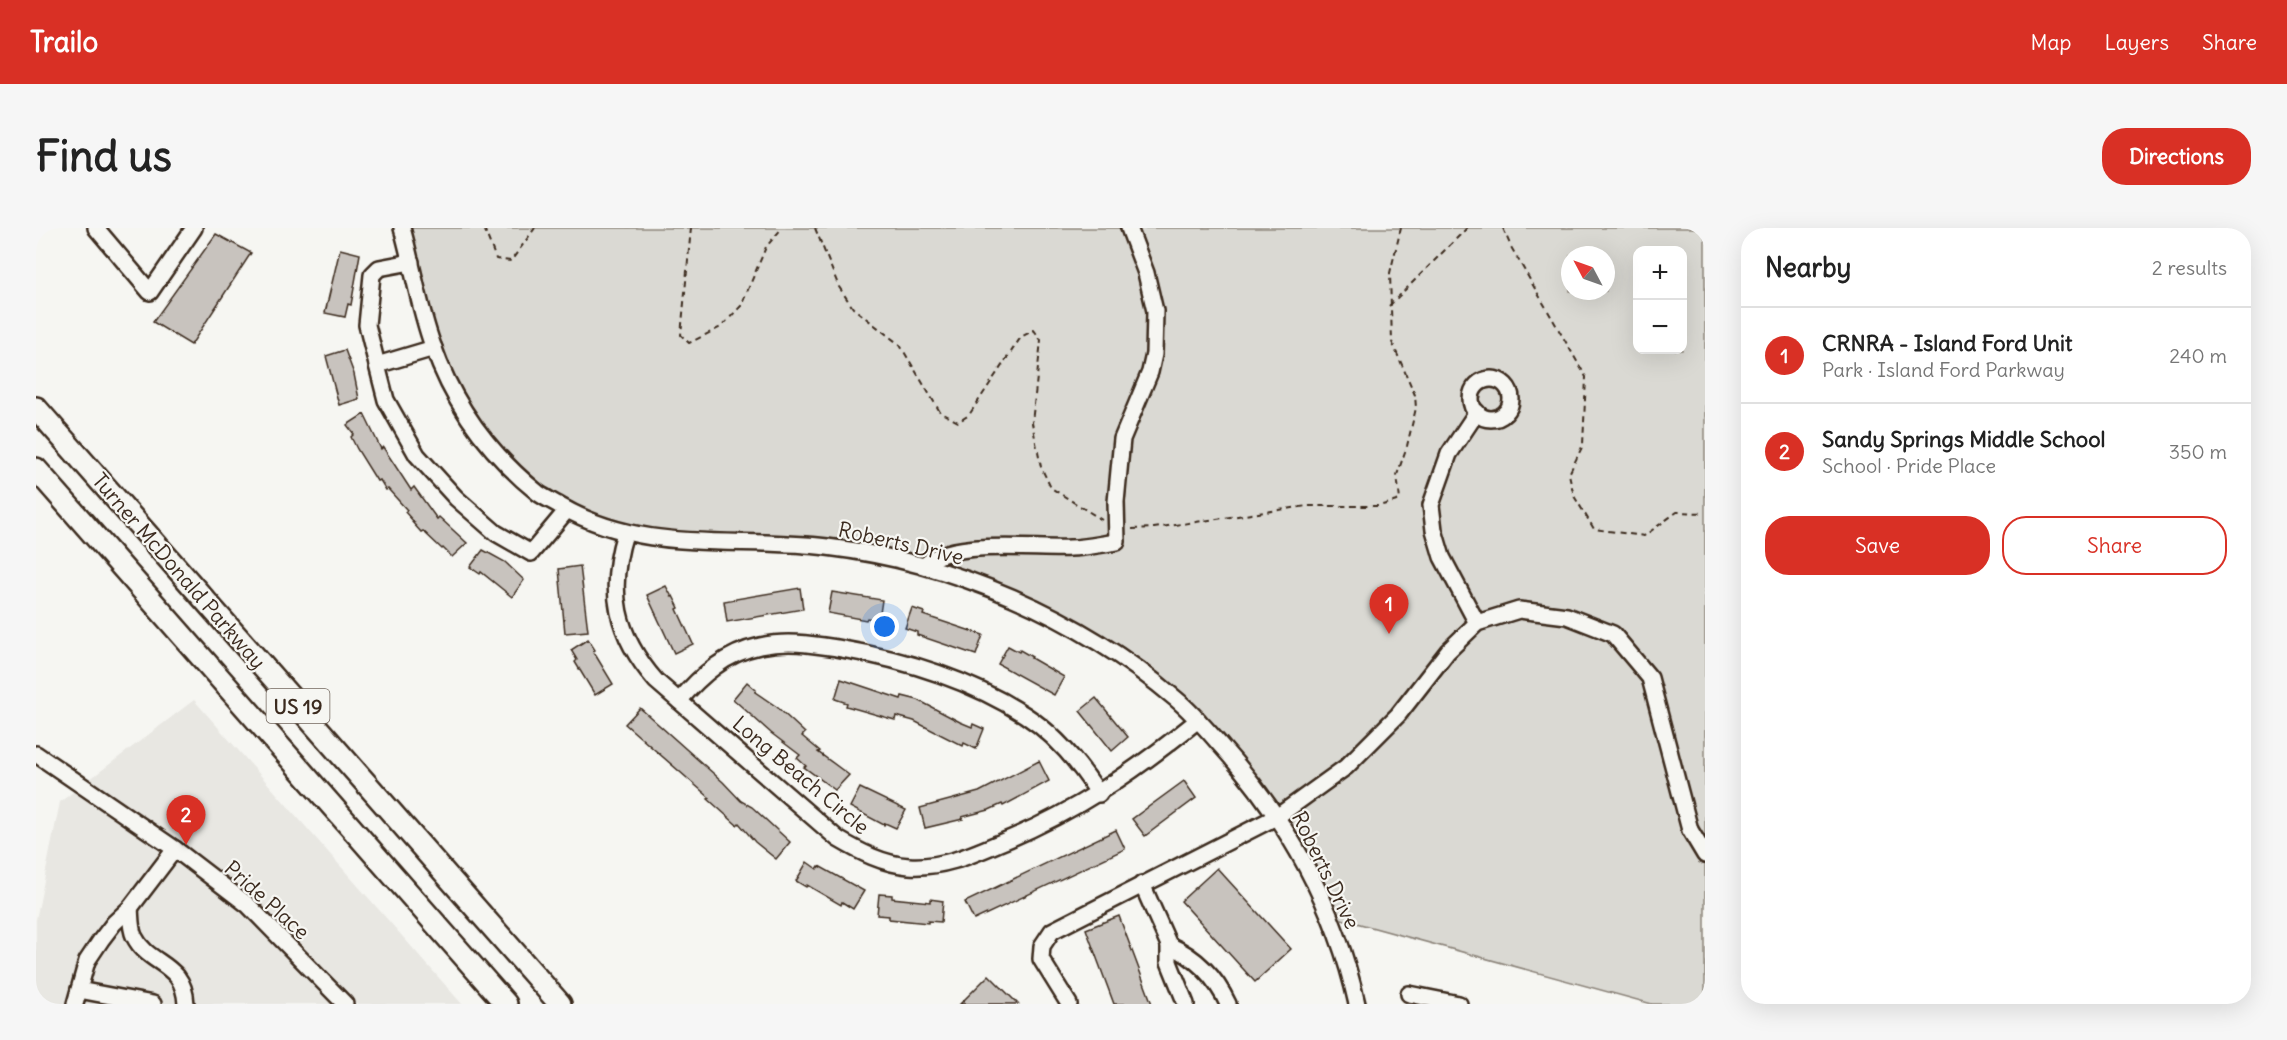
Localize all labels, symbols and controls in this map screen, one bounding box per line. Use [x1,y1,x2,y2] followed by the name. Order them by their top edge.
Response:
[30,24,98,60] text: Trailo
[2031,29,2071,56] text: Map
[2104,29,2169,56] text: Layers
[2202,29,2257,56] text: Share
[2102,128,2251,185] button: Directions
[36,130,172,182] text: Find us
[1561,246,1615,300] north arrow
[1633,246,1687,354] map controls
[1633,246,1687,300] button: +
[1765,251,1851,284] text: Nearby
[2152,255,2227,280] text: 2 results
[1633,300,1687,354] button: −
[1822,329,2072,357] text: CRNRA - Island Ford Unit
[1781,343,1788,368] text: 1
[2169,343,2227,368] text: 240 m
[1822,357,2065,382] text: Park · Island Ford Parkway
[1822,425,2106,453] text: Sandy Springs Middle School
[1779,439,1790,464] text: 2
[2169,439,2227,464] text: 350 m
[1822,453,1996,478] text: School · Pride Place
[86,467,272,675] street label: Turner McDonald Parkway
[836,515,966,571] street label: Roberts Drive
[1765,516,1990,575] button: Save
[2002,516,2227,575] button: Share
[1370,584,1408,634] pin: 1
[870,612,899,641] your location
[266,689,330,723] road number: US 19
[727,710,875,840] street label: Long Beach Circle
[166,796,206,845] pin: 2
[1286,807,1366,933] street label: Roberts Drive
[219,855,315,945] street label: Pride Place

